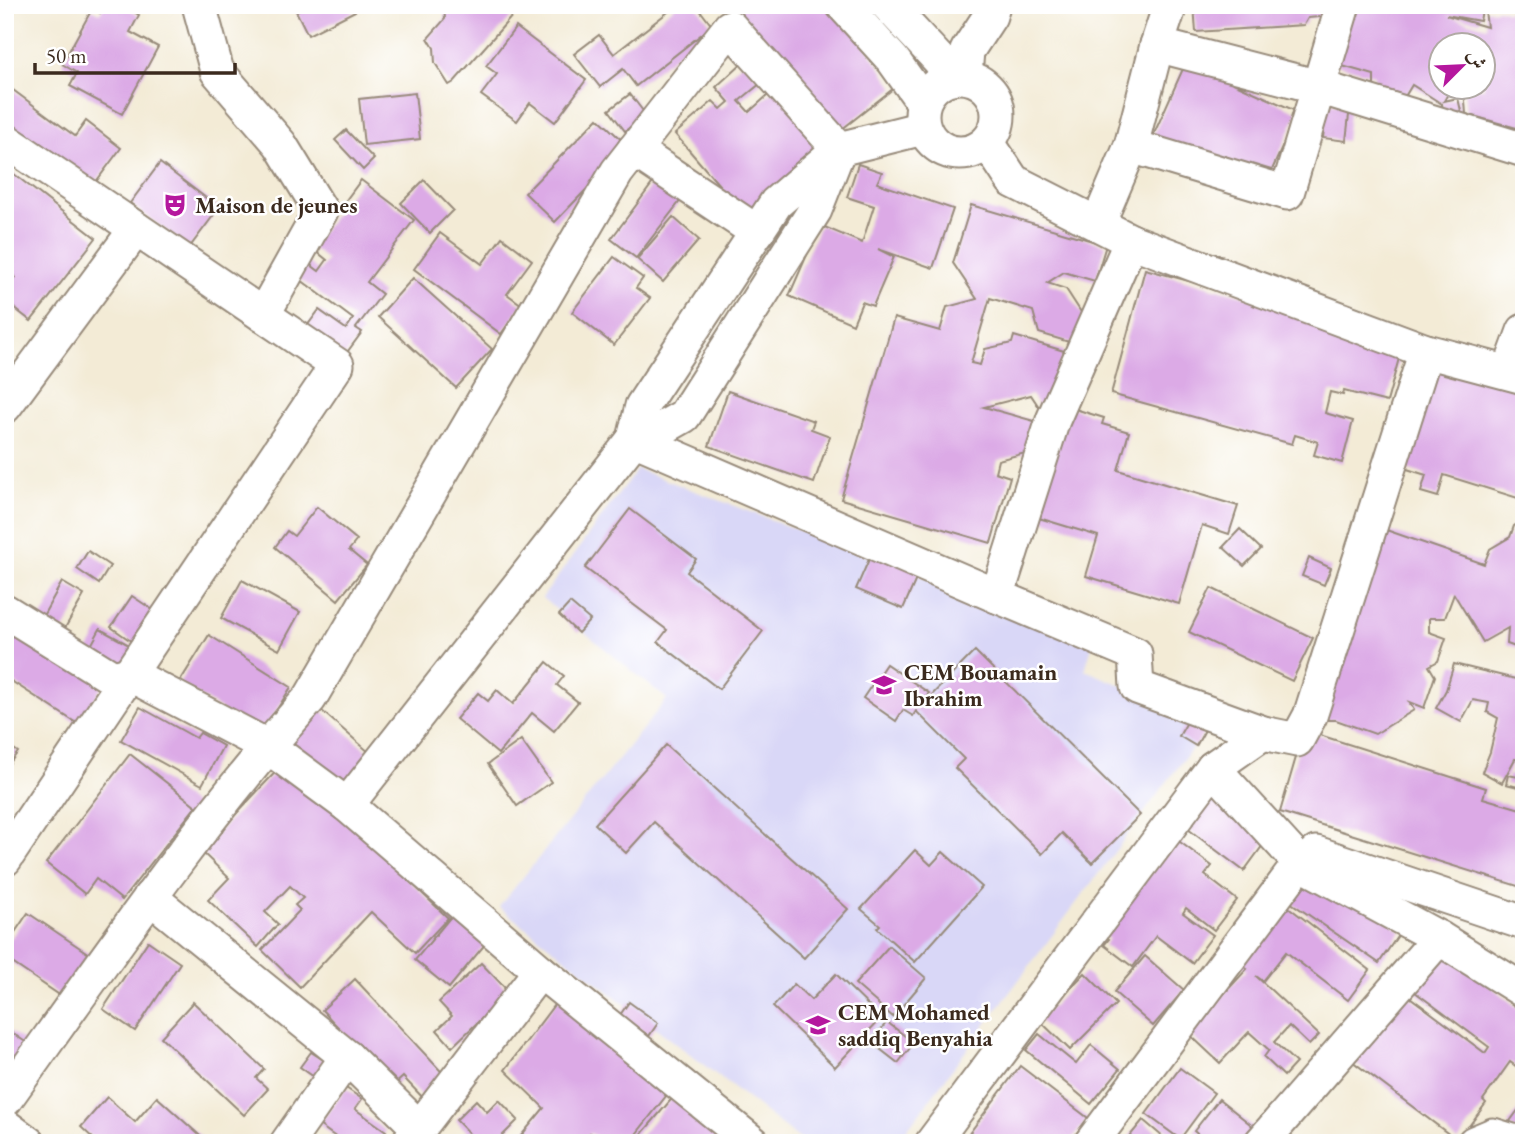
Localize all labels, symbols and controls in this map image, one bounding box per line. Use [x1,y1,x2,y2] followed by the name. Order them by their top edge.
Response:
[35,32,234,76] scale bar
[1428,32,1498,102] north arrow
[46,42,87,69] text: 50 m
[1462,46,1492,73] text: ش
[195,190,357,220] place label: Maison de jeunes
[161,191,189,219] theatre icon: Maison de jeunes
[904,657,1057,713] place label: CEM Bouamain Ibrahim
[870,671,898,699] school or university icon: CEM Bouamain Ibrahim
[838,997,994,1053] place label: CEM Mohamed saddiq Benyahia
[804,1011,832,1039] school or university icon: CEM Mohamed saddiq Benyahia

